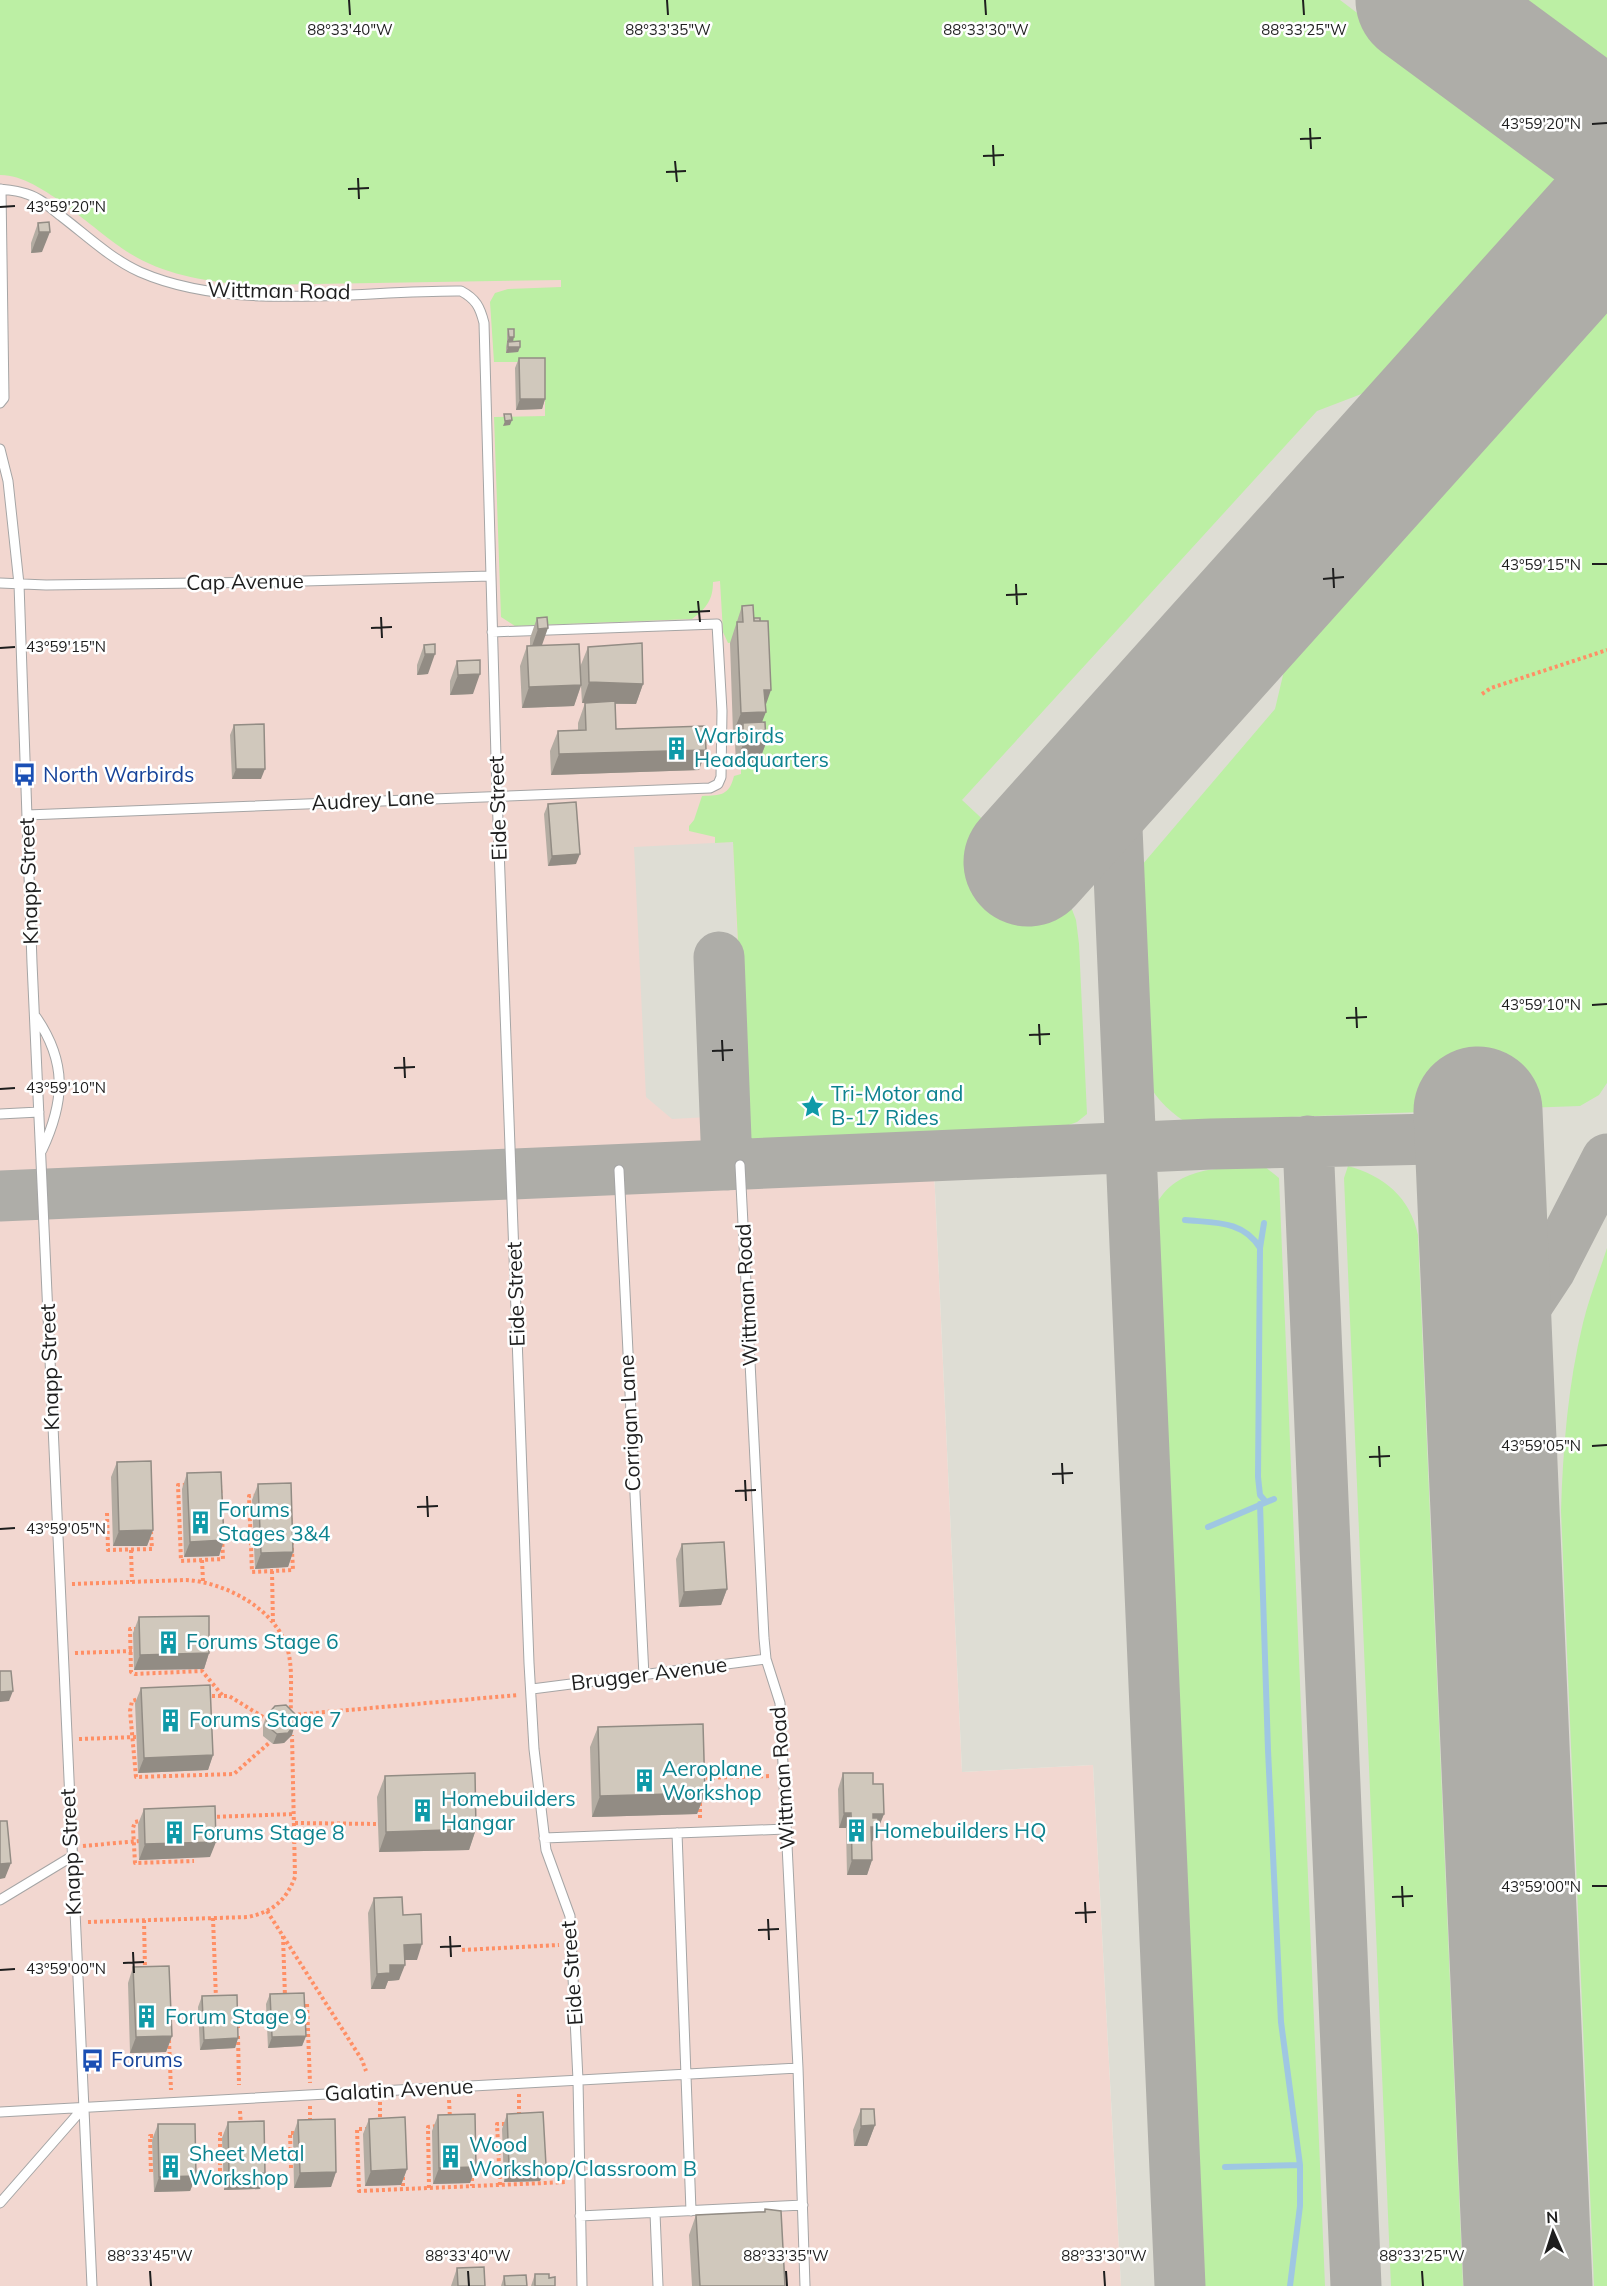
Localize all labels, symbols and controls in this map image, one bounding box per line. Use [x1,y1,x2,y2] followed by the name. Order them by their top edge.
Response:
[307,20,393,39] text: 88°33'40"W
[625,20,711,39] text: 88°33'35"W
[943,20,1029,39] text: 88°33'30"W
[1261,20,1347,39] text: 88°33'25"W
[1501,114,1581,133] text: 43°59'20"N
[26,197,106,216] text: 43°59'20"N
[207,276,351,304] street label: Wittman Road
[1501,555,1581,574] text: 43°59'15"N
[186,567,304,595] street label: Cap Avenue
[26,637,106,656] text: 43°59'15"N
[694,722,829,772] place label: Warbirds Headquarters
[663,735,689,761] building icon: Warbirds Headquarters
[482,755,512,861] street label: Eide Street
[43,761,194,787] place label: North Warbirds
[12,762,38,788] bus stop icon: North Warbirds
[311,783,435,815] street label: Audrey Lane
[13,817,43,945] street label: Knapp Street
[1501,995,1581,1014] text: 43°59'10"N
[26,1078,106,1097] text: 43°59'10"N
[831,1080,963,1130] place label: Tri-Motor and B-17 Rides
[800,1093,826,1119] place icon: Tri-Motor and B-17 Rides
[729,1223,763,1367] street label: Wittman Road
[500,1241,530,1347] street label: Eide Street
[34,1303,64,1431] street label: Knapp Street
[612,1354,646,1492] street label: Corrigan Lane
[1501,1436,1581,1455] text: 43°59'05"N
[218,1496,331,1546] place label: Forums Stages 3&4
[187,1509,213,1535] building icon: Forums Stages 3&4
[26,1519,106,1538] text: 43°59'05"N
[186,1628,339,1654] place label: Forums Stage 6
[155,1629,181,1655] building icon: Forums Stage 6
[569,1651,728,1695] street label: Brugger Avenue
[189,1706,342,1732] place label: Forums Stage 7
[764,1706,800,1850] street label: Wittman Road
[158,1707,184,1733] building icon: Forums Stage 7
[662,1755,762,1805] place label: Aeroplane Workshop
[631,1768,657,1794] building icon: Aeroplane Workshop
[441,1785,576,1835] place label: Homebuilders Hangar
[54,1788,86,1916] street label: Knapp Street
[410,1798,436,1824] building icon: Homebuilders Hangar
[874,1817,1046,1843] place label: Homebuilders HQ
[843,1818,869,1844] building icon: Homebuilders HQ
[192,1819,345,1845] place label: Forums Stage 8
[161,1820,187,1846] building icon: Forums Stage 8
[1501,1877,1581,1896] text: 43°59'00"N
[554,1920,588,2026] street label: Eide Street
[26,1959,106,1978] text: 43°59'00"N
[165,2003,307,2029] place label: Forum Stage 9
[134,2004,160,2030] building icon: Forum Stage 9
[111,2046,183,2072] place label: Forums
[80,2047,106,2073] bus stop icon: Forums
[324,2072,474,2106] street label: Galatin Avenue
[469,2131,697,2181] place label: Wood Workshop/Classroom B
[189,2140,304,2190] place label: Sheet Metal Workshop
[438,2144,464,2170] building icon: Wood Workshop/Classroom B
[158,2153,184,2179] building icon: Sheet Metal Workshop
[1523,2202,1583,2262] north arrow
[1546,2207,1559,2227] text: N
[107,2246,193,2265] text: 88°33'45"W
[425,2246,511,2265] text: 88°33'40"W
[743,2246,829,2265] text: 88°33'35"W
[1061,2246,1147,2265] text: 88°33'30"W
[1379,2246,1465,2265] text: 88°33'25"W

